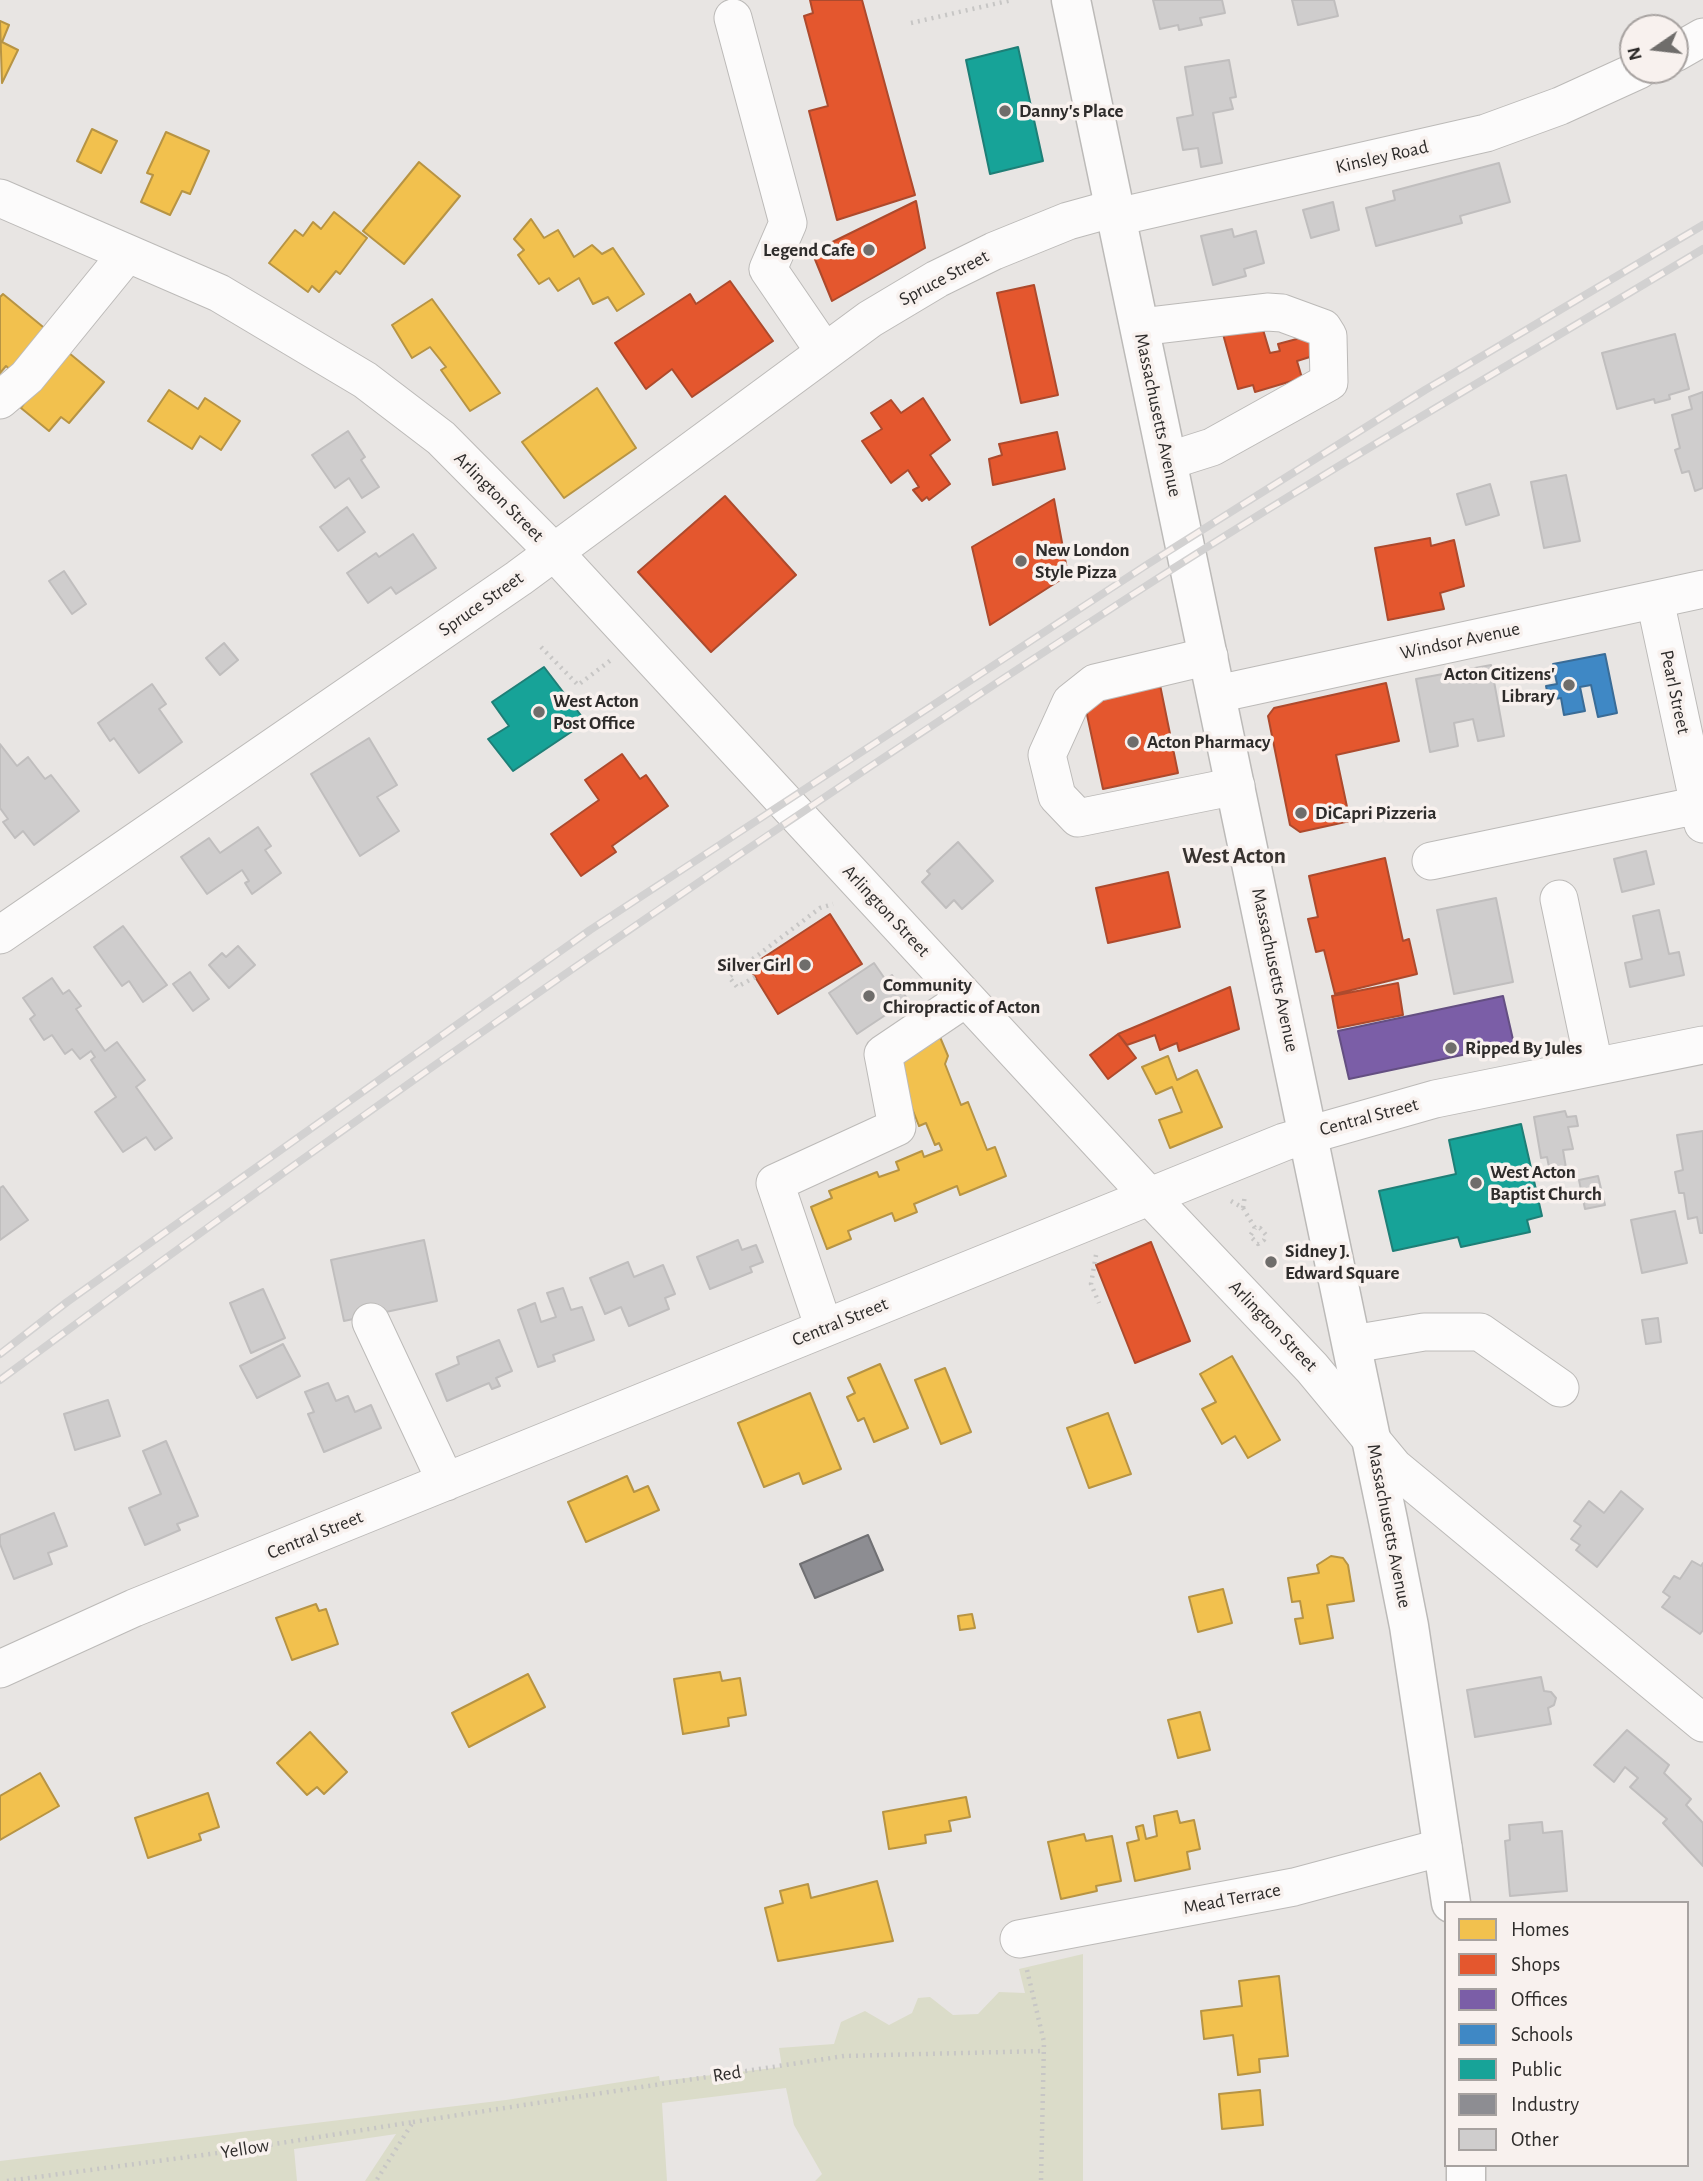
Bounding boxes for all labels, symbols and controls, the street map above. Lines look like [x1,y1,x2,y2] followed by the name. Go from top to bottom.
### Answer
[1619,14,1689,84] north arrow
[1624,45,1646,62] text: N
[1019,100,1123,122] place label: Danny's Place
[997,103,1013,119] marker: Danny's Place
[1333,135,1431,179] street label: Kinsley Road
[763,239,855,261] place label: Legend Cafe
[861,242,877,258] marker: Legend Cafe
[895,245,993,311] street label: Spruce Street
[1130,331,1186,499] street label: Massachusetts Avenue
[449,447,549,547] street label: Arlington Street
[1035,539,1130,583] place label: New London Style Pizza
[1013,553,1029,569] marker: New London Style Pizza
[434,567,528,641] street label: Spruce Street
[1398,617,1522,665] street label: Windsor Avenue
[1655,648,1695,736] street label: Pearl Street
[1444,663,1555,707] place label: Acton Citizens' Library
[1561,677,1577,693] marker: Acton Citizens' Library
[553,690,639,734] place label: West Acton Post Office
[531,704,547,720] marker: West Acton Post Office
[1147,731,1270,753] place label: Acton Pharmacy
[1125,734,1141,750] marker: Acton Pharmacy
[1315,802,1437,824] place label: DiCapri Pizzeria
[1293,805,1309,821] marker: DiCapri Pizzeria
[1182,842,1286,870] district label: West Acton
[837,860,935,962] street label: Arlington Street
[1247,886,1303,1054] street label: Massachusetts Avenue
[717,954,791,976] place label: Silver Girl
[797,957,813,973] marker: Silver Girl
[883,974,1040,1018] place label: Community Chiropractic of Acton
[861,988,877,1004] marker: Community Chiropractic of Acton
[1465,1037,1582,1059] place label: Ripped By Jules
[1443,1040,1459,1056] marker: Ripped By Jules
[1317,1093,1421,1141] street label: Central Street
[1490,1161,1602,1205] place label: West Acton Baptist Church
[1468,1175,1484,1191] marker: West Acton Baptist Church
[1285,1240,1399,1284] place label: Sidney J. Edward Square
[1263,1254,1279,1270] marker: Sidney J. Edward Square
[1224,1276,1322,1376] street label: Arlington Street
[789,1292,891,1352] street label: Central Street
[1362,1442,1416,1610] street label: Massachusetts Avenue
[264,1505,366,1565] street label: Central Street
[1181,1878,1283,1920] street label: Mead Terrace
[1444,1901,1689,2167] legend
[1511,1919,1569,1940] text: Homes
[1511,1954,1560,1975] text: Shops
[1511,1989,1568,2010] text: Offices
[1511,2024,1573,2045] text: Schools
[1511,2059,1561,2080] text: Public
[711,2061,743,2087] street label: Red
[1511,2094,1579,2115] text: Industry
[1511,2129,1558,2150] text: Other
[219,2134,271,2164] street label: Yellow

